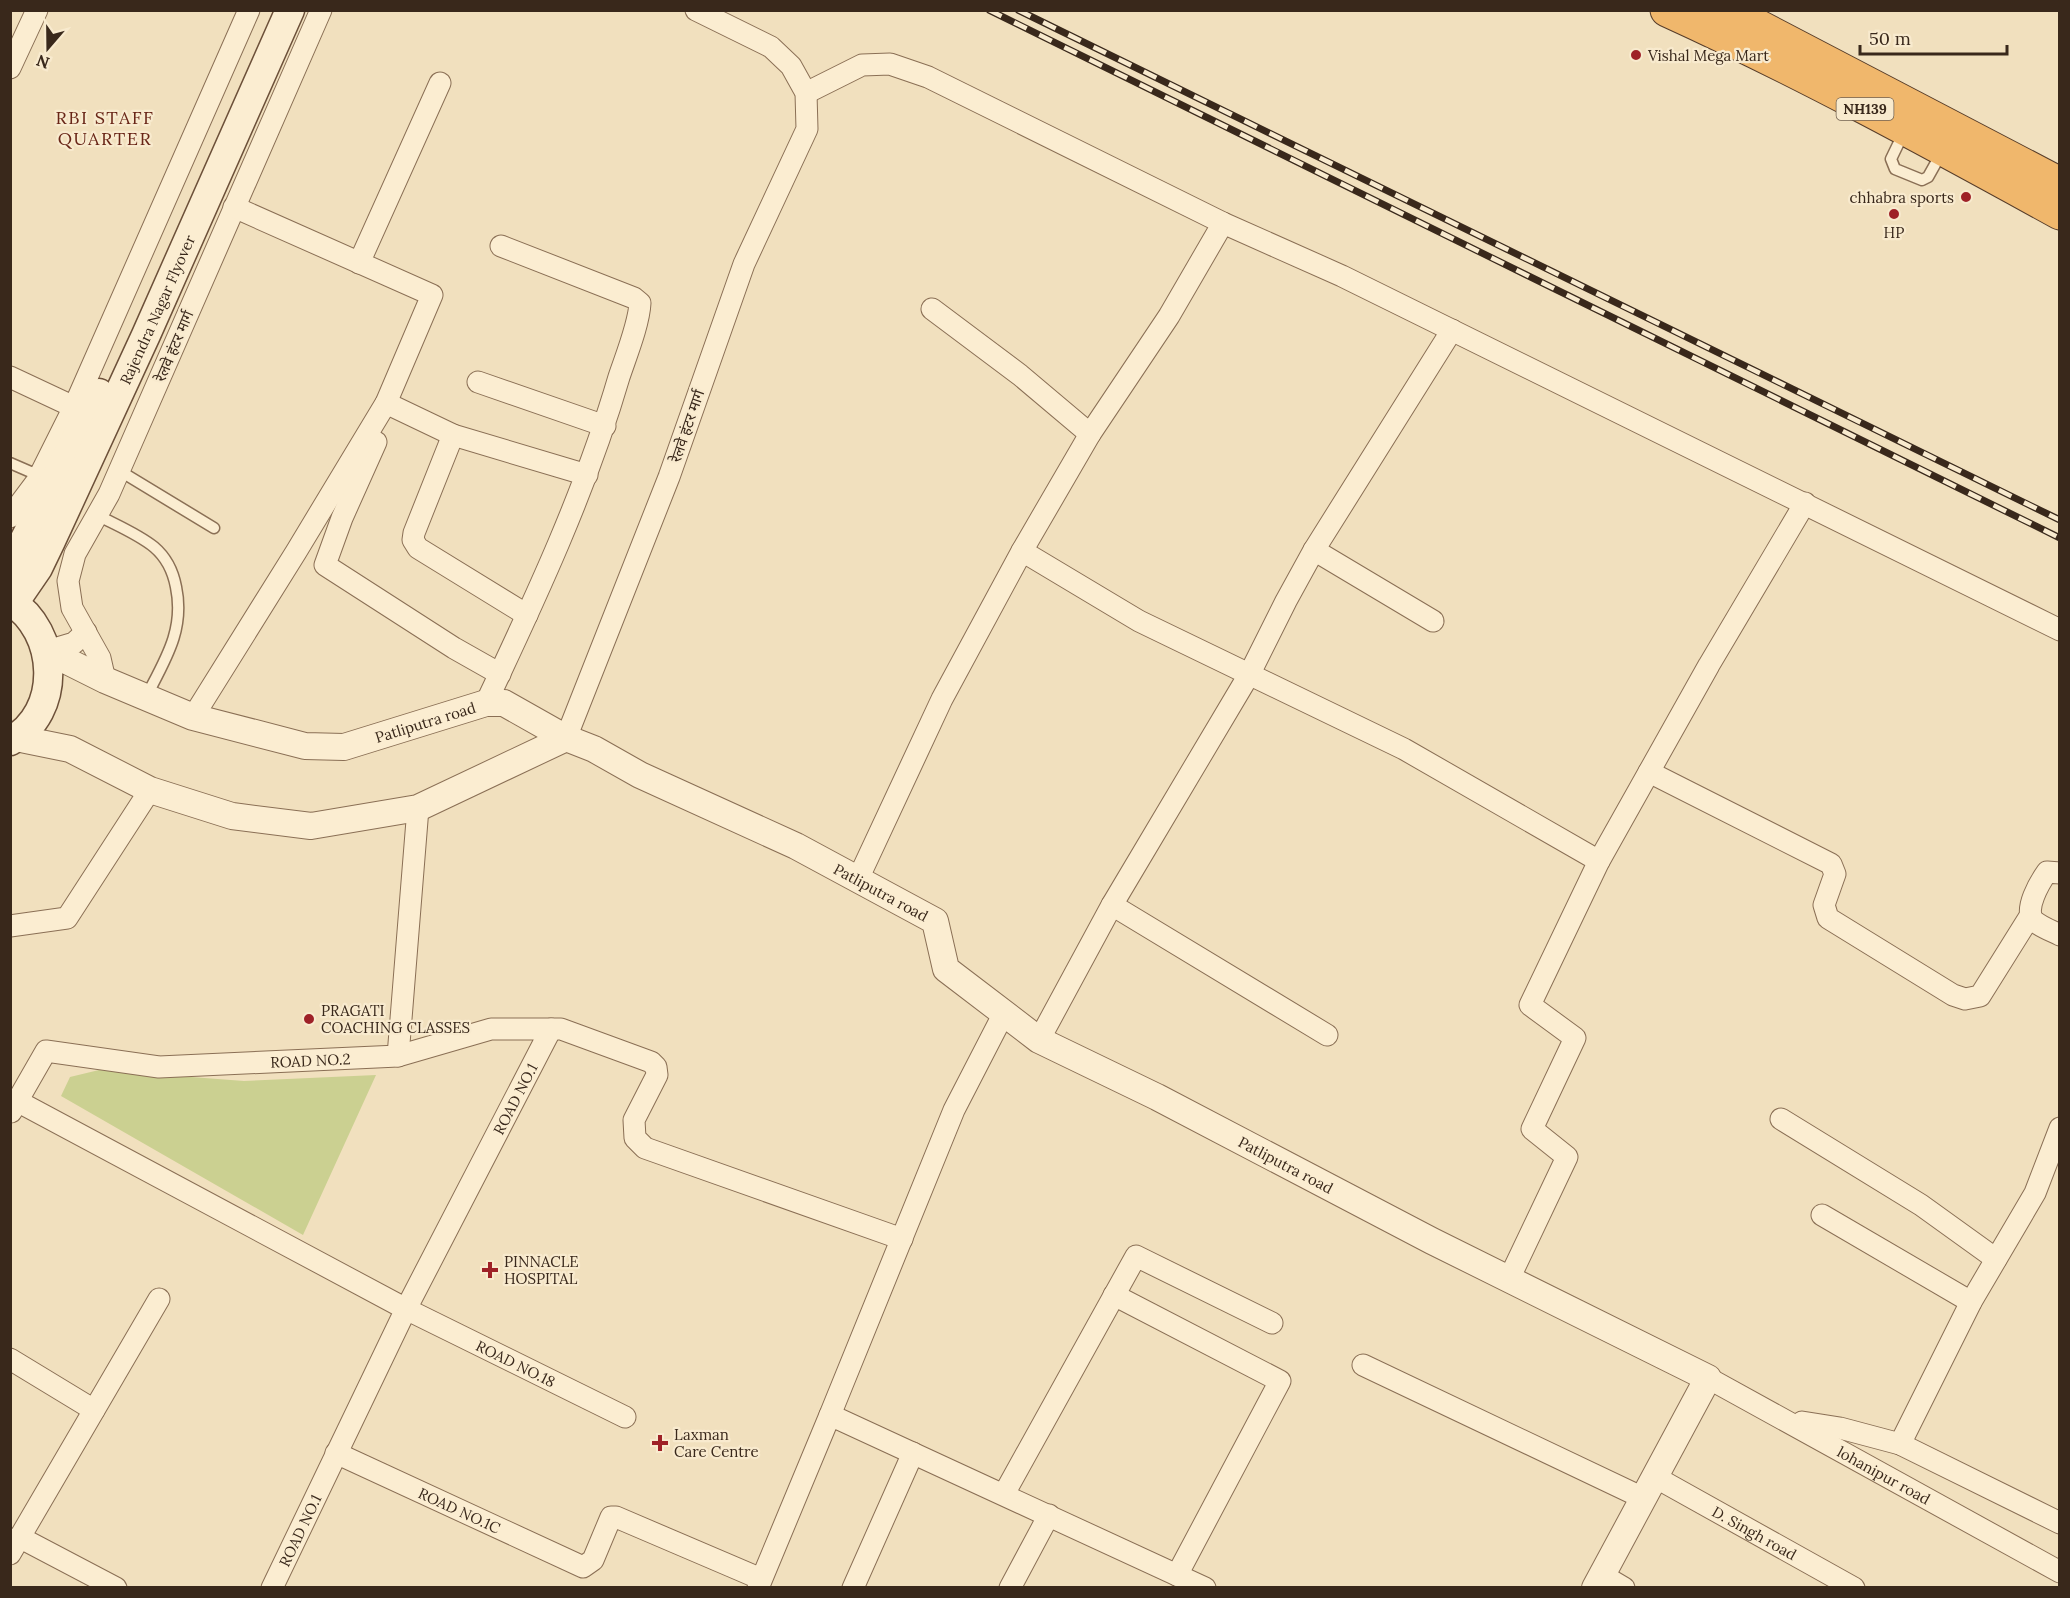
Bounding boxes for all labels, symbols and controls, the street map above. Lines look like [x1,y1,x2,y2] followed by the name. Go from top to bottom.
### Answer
[18,18,78,78] north arrow
[1860,18,2007,56] scale bar
[1869,27,1911,50] text: 50 m
[1647,46,1769,65] place label: Vishal Mega Mart
[1629,48,1643,62] marker: Vishal Mega Mart
[34,51,52,74] text: N
[1836,98,1894,120] road number: NH139
[56,106,154,150] district label: RBI STAFF QUARTER
[1849,188,1954,207] place label: chhabra sports
[1959,190,1973,204] marker: chhabra sports
[1887,207,1901,221] marker: HP
[1884,223,1904,242] place label: HP
[115,231,199,387] street label: Rajendra Nagar Flyover
[150,307,198,385] street label: रेलवे हंटर मार्ग
[665,386,709,466] street label: रेलवे हंटर मार्ग
[372,697,478,746] street label: Patliputra road
[831,859,932,925] street label: Patliputra road
[321,1001,470,1037] place label: PRAGATI COACHING CLASSES
[302,1012,316,1026] marker: PRAGATI COACHING CLASSES
[270,1049,351,1071] street label: ROAD NO.2
[489,1060,541,1138] street label: ROAD NO.1
[1235,1132,1337,1197] street label: Patliputra road
[504,1252,579,1288] place label: PINNACLE HOSPITAL
[481,1261,499,1279] marker: PINNACLE HOSPITAL
[473,1336,559,1391] street label: ROAD NO.18
[674,1425,759,1461] place label: Laxman Care Centre
[651,1434,669,1452] marker: Laxman Care Centre
[1834,1442,1934,1508] street label: lohanipur road
[415,1483,504,1537] street label: ROAD NO.1C
[274,1491,325,1569] street label: ROAD NO.1
[1709,1501,1800,1564] street label: D. Singh road

